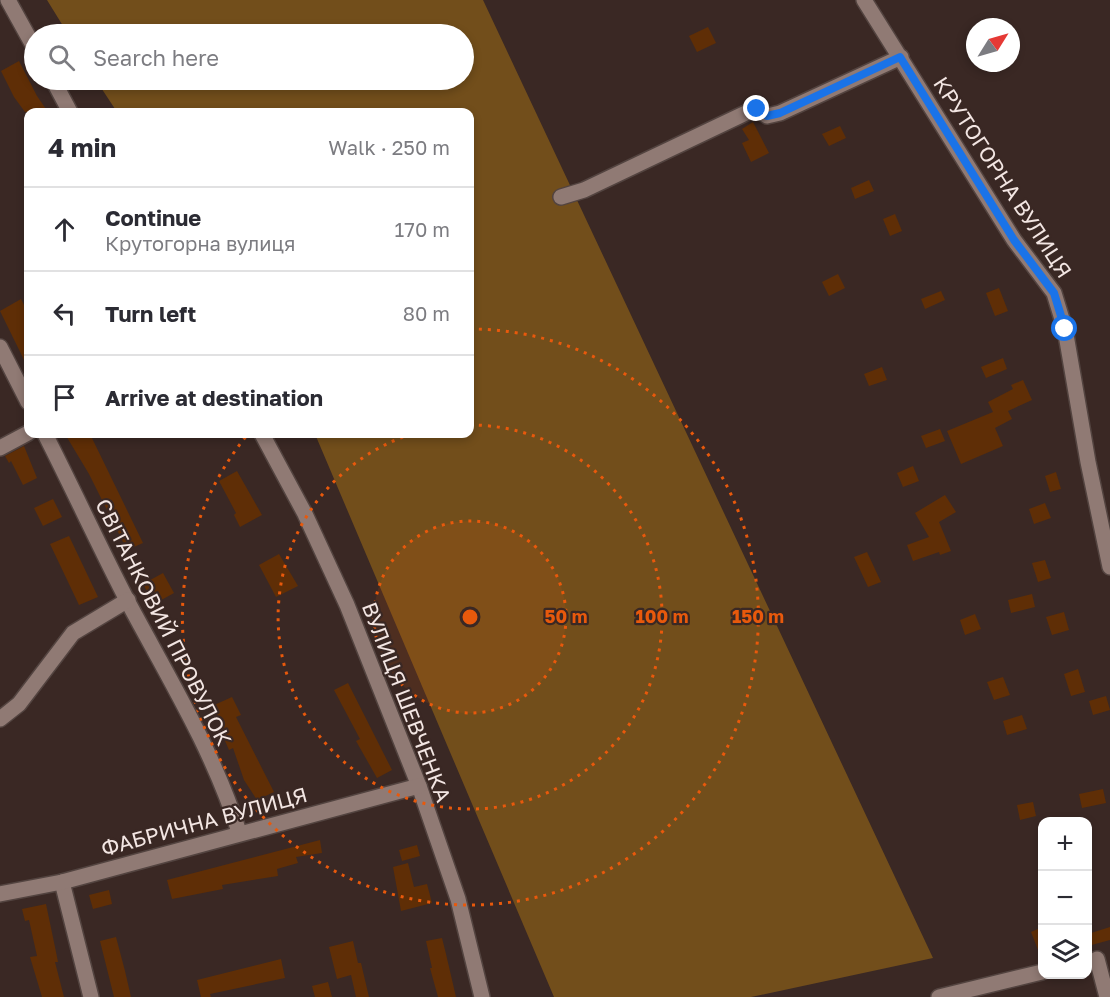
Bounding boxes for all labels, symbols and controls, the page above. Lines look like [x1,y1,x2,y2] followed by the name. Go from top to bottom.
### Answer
[966,18,1020,72] north arrow
[24,24,474,90] search box
[45,41,78,74] icon: search
[93,44,219,71] text: Search here
[928,72,1078,282] street label: КРУТОГОРНА ВУЛИЦЯ
[743,95,769,121] route end
[48,132,116,163] text: 4 min
[328,135,450,159] text: Walk · 250 m
[105,204,201,231] text: Continue
[48,213,81,246] icon: ahead
[395,217,450,241] text: 170 m
[105,231,296,255] text: Крутогорна вулиця
[48,297,81,330] icon: left
[105,300,196,327] text: Turn left
[403,301,450,325] text: 80 m
[1051,315,1077,341] route start
[48,381,81,414] icon: arrive
[105,384,323,411] text: Arrive at destination
[90,494,238,750] street label: СВІТАНКОВИЙ ПРОВУЛОК
[357,598,457,806] street label: ВУЛИЦЯ ШЕВЧЕНКА
[545,605,587,627] text: 50 m
[636,605,688,627] text: 100 m
[732,605,784,627] text: 150 m
[460,607,480,627] centre of rings
[98,781,310,861] street label: ФАБРИЧНА ВУЛИЦЯ
[1038,817,1092,979] map controls
[1038,817,1092,871] button: +
[1038,871,1092,925] button: −
[1038,925,1092,979] button: layers

